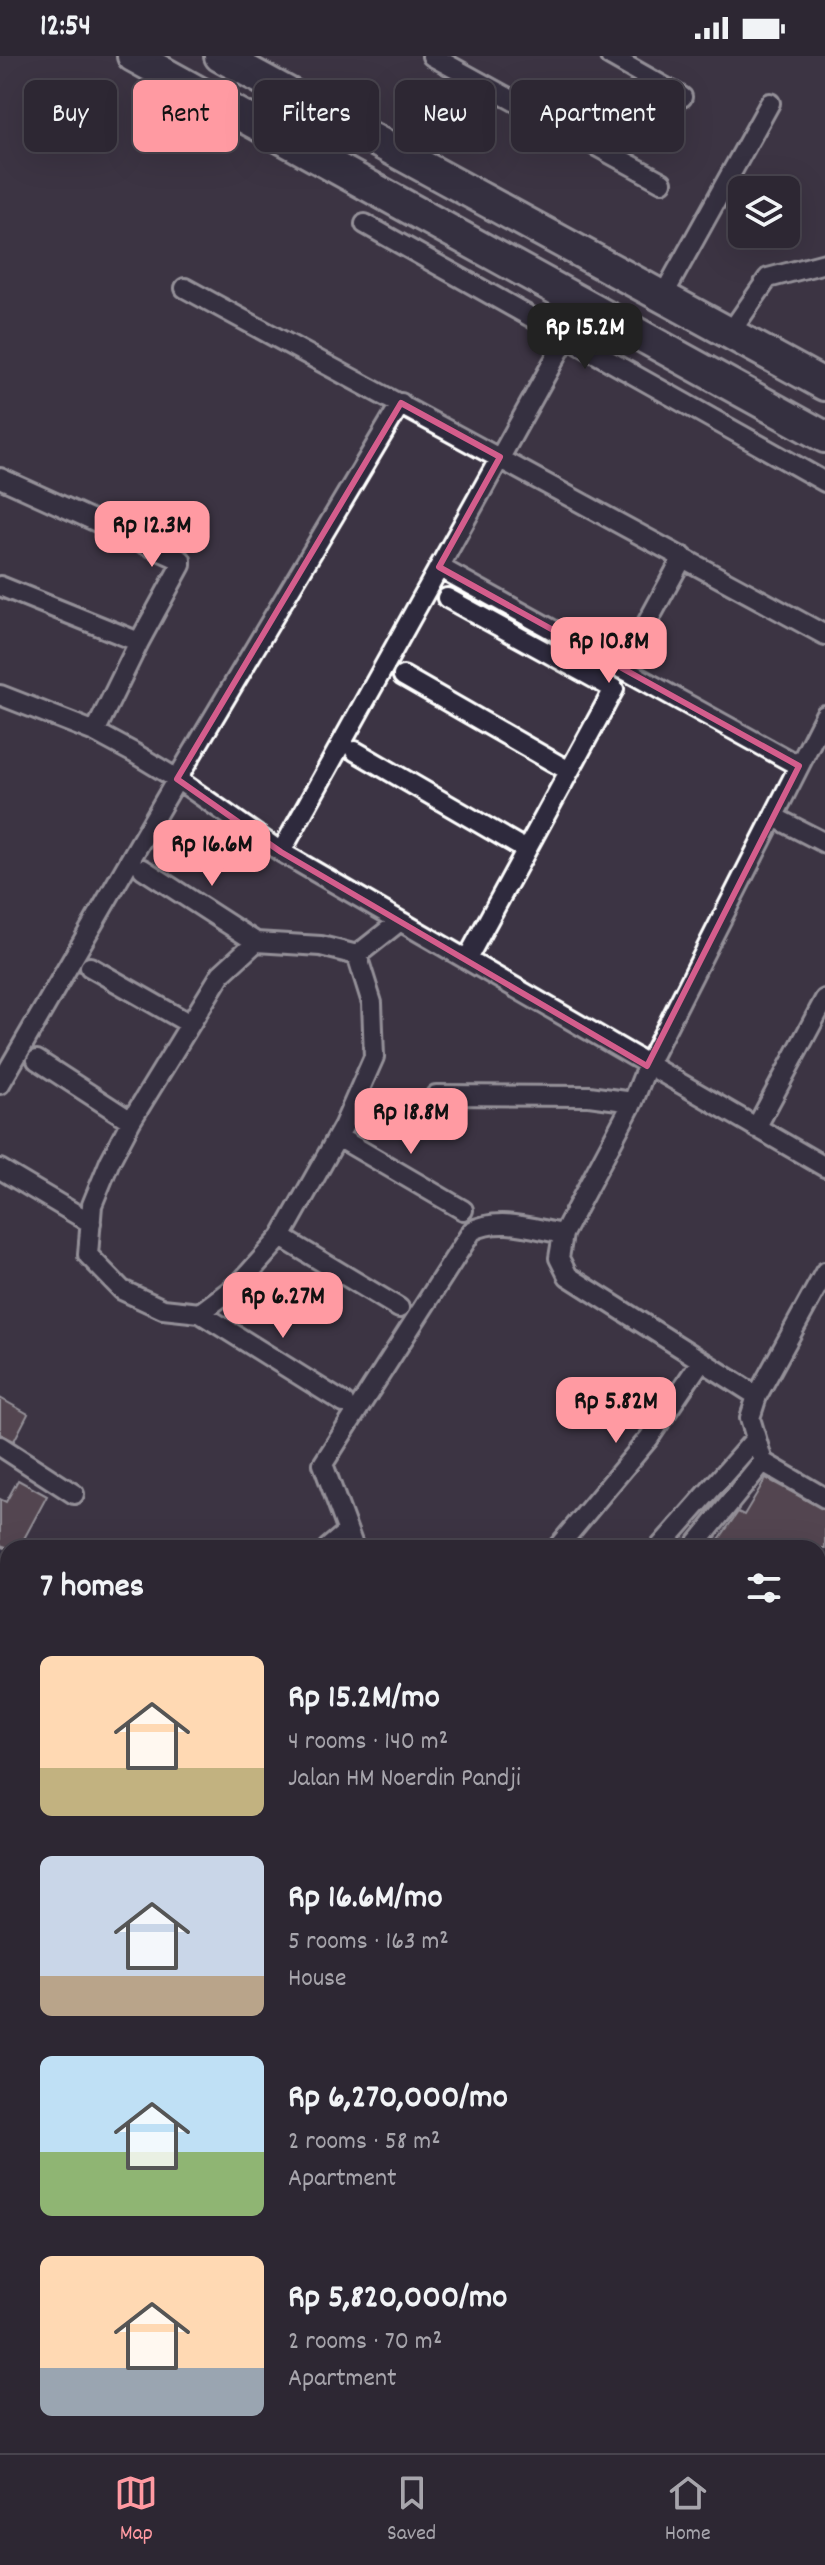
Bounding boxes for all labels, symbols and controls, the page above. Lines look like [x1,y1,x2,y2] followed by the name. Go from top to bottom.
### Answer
[40,7,91,50] text: 12:54
[24,80,117,152] chip: Buy
[133,80,238,152] chip: Rent
[254,80,379,152] chip: Filters
[395,80,495,152] chip: New
[511,80,684,152] chip: Apartment
[728,176,800,248] map controls
[728,176,800,248] button: layers
[502,303,668,371] pin: Rp 15.2M
[545,310,625,347] text: Rp 15.2M
[69,501,235,569] pin: Rp 12.3M
[113,508,191,545] text: Rp 12.3M
[526,617,692,685] pin: Rp 10.8M
[569,624,649,661] text: Rp 10.8M
[129,820,295,888] pin: Rp 16.6M
[171,827,253,864] text: Rp 16.6M
[328,1088,494,1156] pin: Rp 18.8M
[373,1095,449,1132] text: Rp 18.8M
[200,1272,366,1340] pin: Rp 6.27M
[241,1279,325,1316] text: Rp 6.27M
[533,1377,699,1445] pin: Rp 5.82M
[574,1384,658,1421] text: Rp 5.82M
[40,1564,144,1613] text: 7 homes
[742,1566,786,1610] icon: filters
[288,1675,440,1724] text: Rp 15.2M/mo
[104,1688,200,1784] icon: home
[288,1724,448,1761] text: 4 rooms · 140 m²
[288,1761,521,1798] text: Jalan HM Noerdin Pandji
[288,1875,443,1924] text: Rp 16.6M/mo
[104,1888,200,1984] icon: home
[288,1924,449,1961] text: 5 rooms · 163 m²
[288,1961,346,1998] text: House
[288,2075,508,2124] text: Rp 6,270,000/mo
[104,2088,200,2184] icon: home
[288,2124,441,2161] text: 2 rooms · 58 m²
[288,2161,397,2198] text: Apartment
[288,2275,507,2324] text: Rp 5,820,000/mo
[104,2288,200,2384] icon: home
[288,2324,442,2361] text: 2 rooms · 70 m²
[288,2361,397,2398] text: Apartment
[114,2471,158,2550] tab: Map
[387,2471,436,2550] tab: Saved
[665,2471,711,2550] tab: Home

